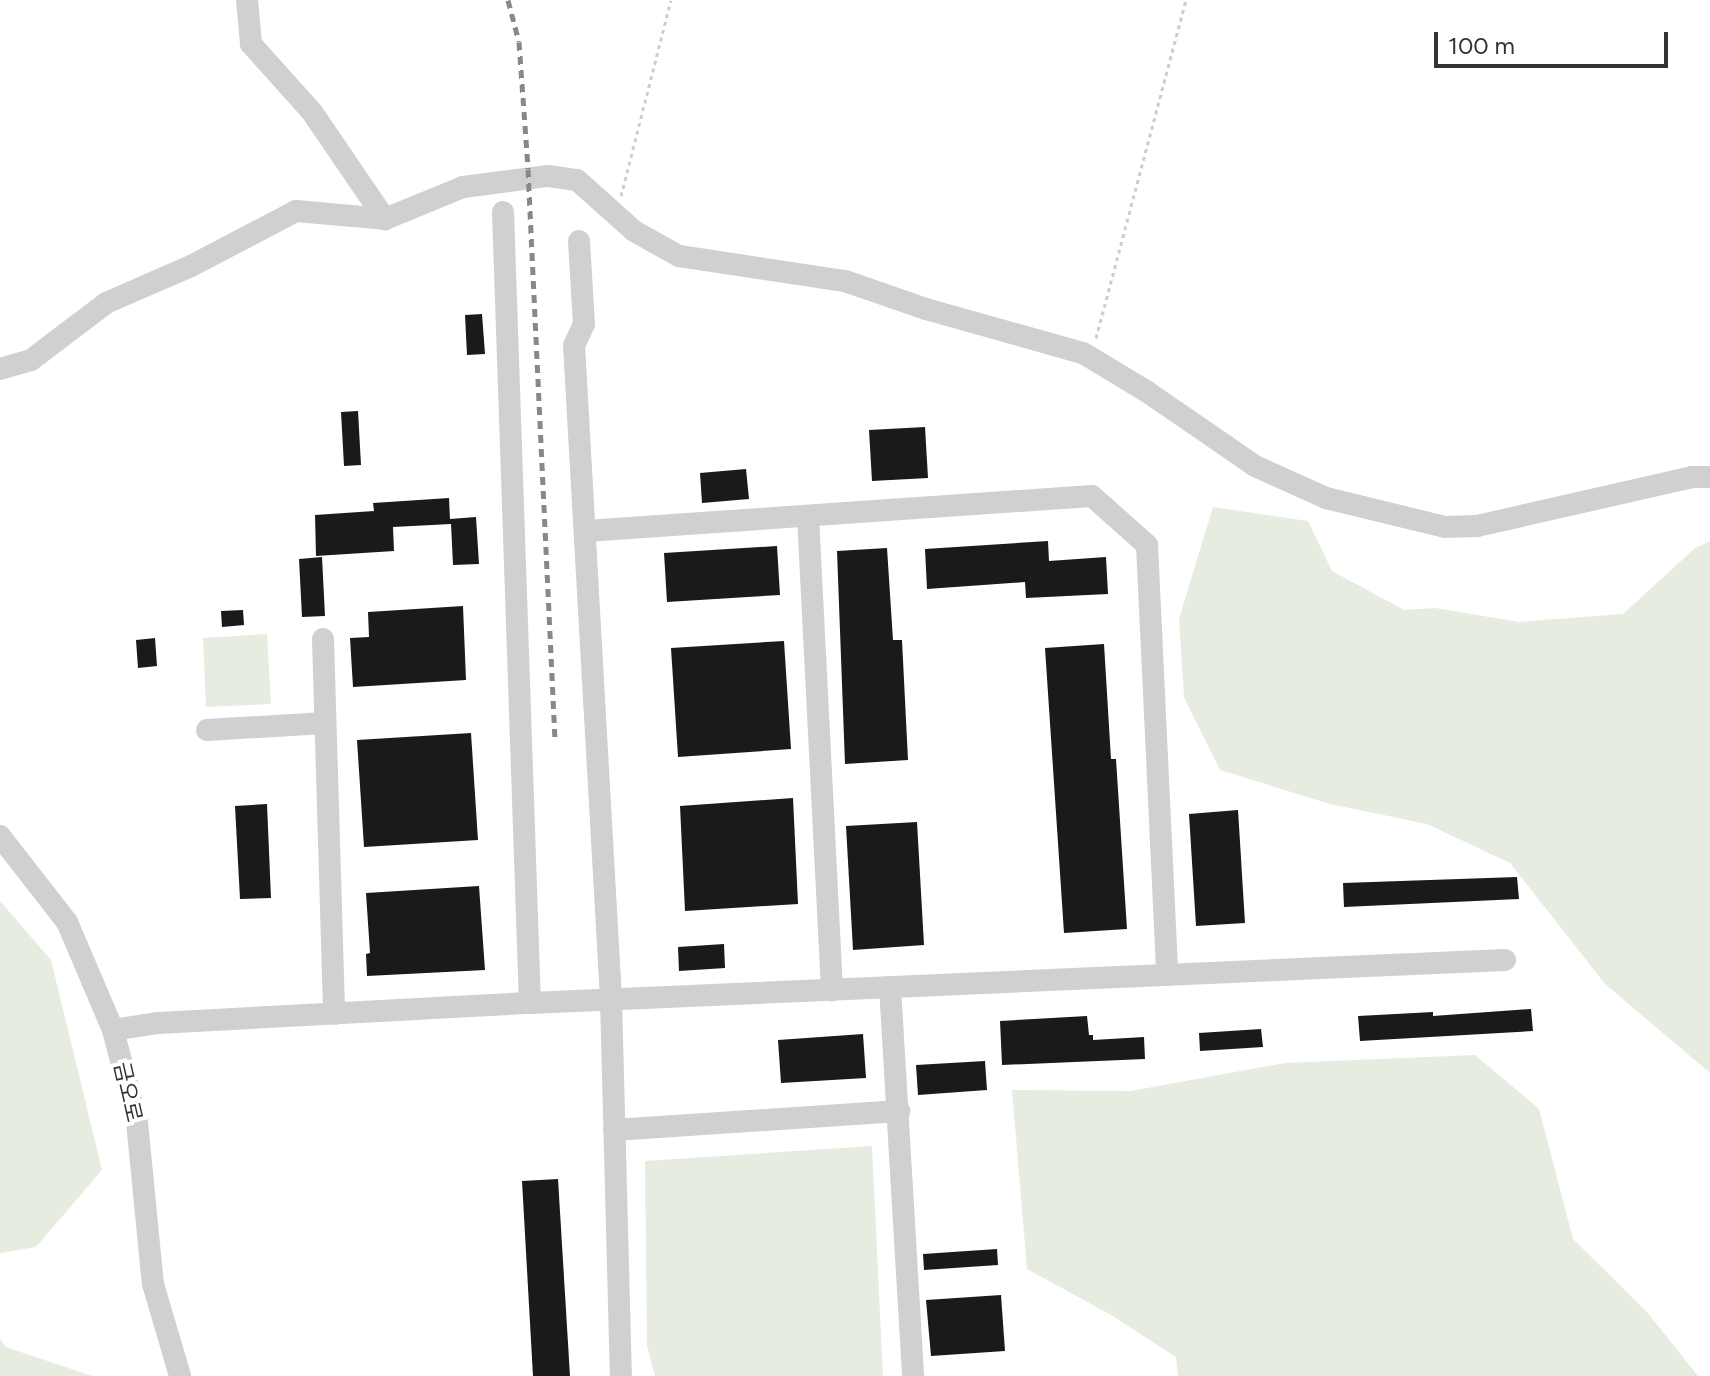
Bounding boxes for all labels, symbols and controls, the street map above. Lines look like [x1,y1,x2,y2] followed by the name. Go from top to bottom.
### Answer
[1438,16,1672,66] scale bar
[1448,31,1515,60] text: 100 m
[108,1059,148,1125] street label: 금오로

